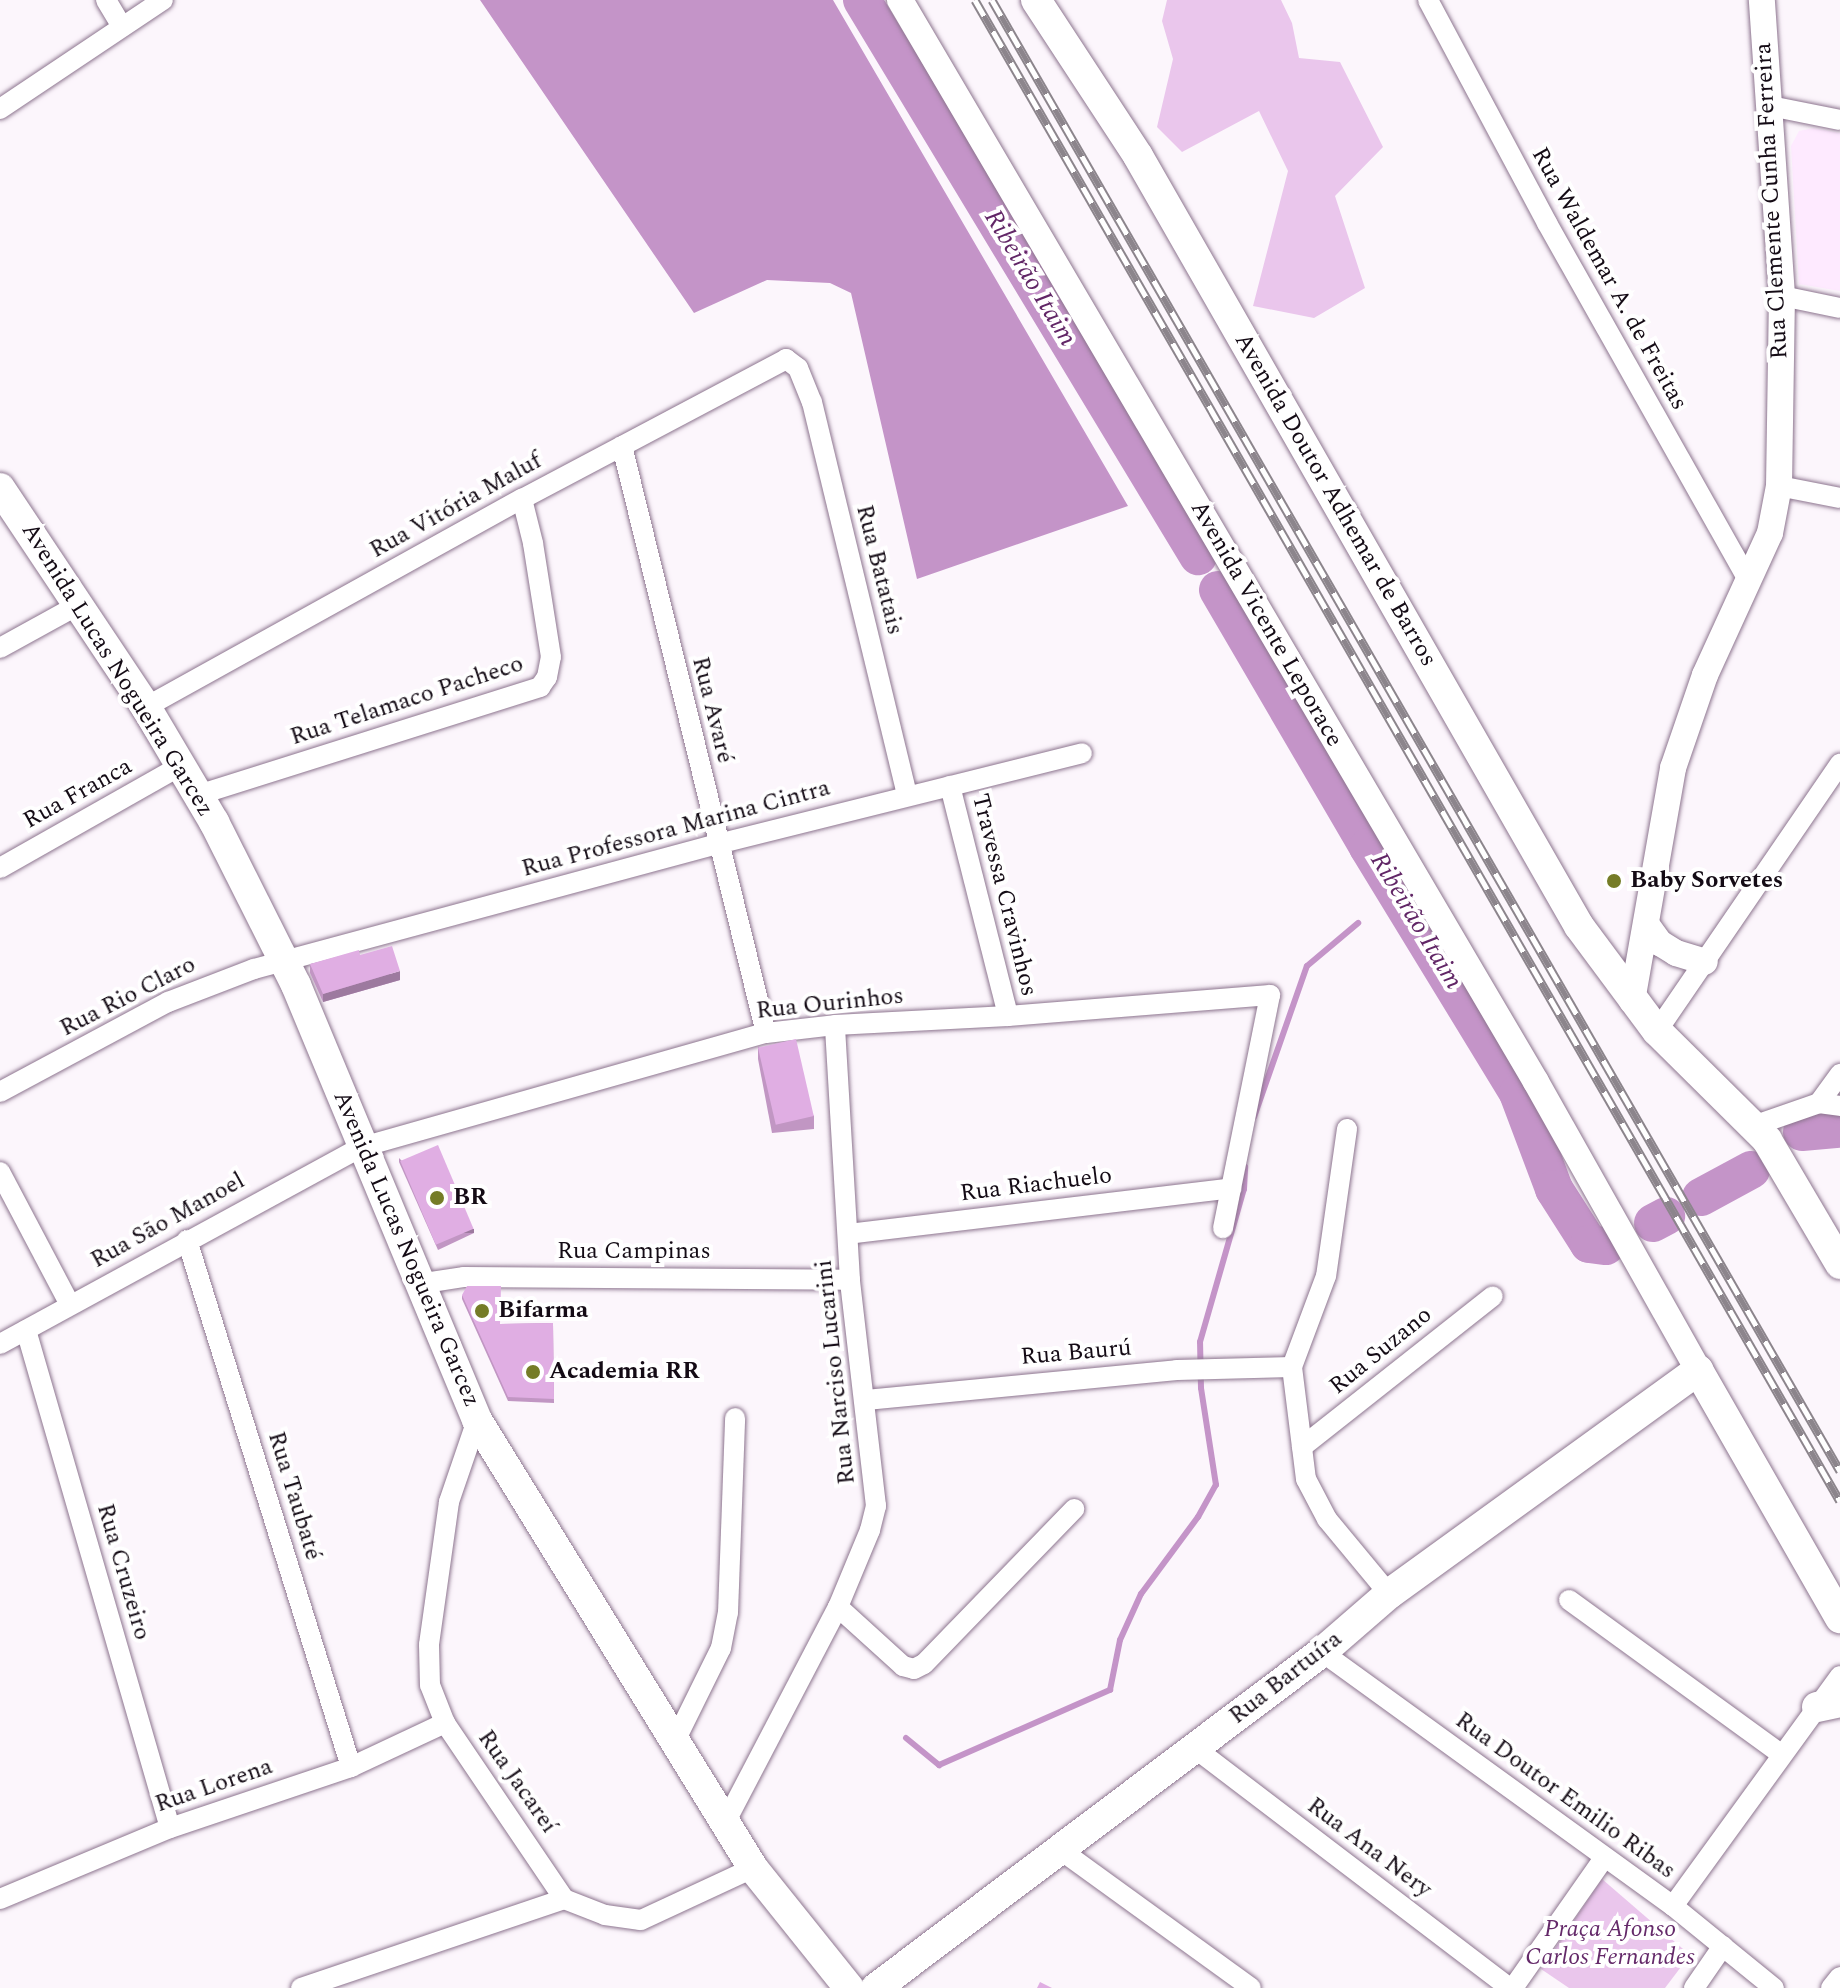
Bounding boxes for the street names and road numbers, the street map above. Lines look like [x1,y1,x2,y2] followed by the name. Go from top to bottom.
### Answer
[1749,42,1795,360] street label: Rua Clemente Cunha Ferreira
[1525,143,1693,415] street label: Rua Waldemar A. de Freitas
[1228,328,1442,672] street label: Avenida Doutor Adhemar de Barros
[365,447,547,565] street label: Rua Vitória Maluf
[1184,496,1348,752] street label: Avenida Vicente Leporace
[849,502,909,638] street label: Rua Batatais
[15,518,219,822] street label: Avenida Lucas Nogueira Garcez
[287,650,527,752] street label: Rua Telamaco Pacheco
[685,654,739,766] street label: Rua Avaré
[19,752,137,836] street label: Rua Franca
[519,774,833,884] street label: Rua Professora Marina Cintra
[965,791,1043,999] street label: Travessa Cravinhos
[55,951,201,1043] street label: Rua Rio Claro
[755,982,905,1026] street label: Rua Ourinhos
[326,1087,486,1411] street label: Avenida Lucas Nogueira Garcez
[958,1161,1114,1209] street label: Rua Riachuelo
[86,1167,250,1275] street label: Rua São Manoel
[557,1238,711,1266] street label: Rua Campinas
[810,1258,862,1486] street label: Rua Narciso Lucarini
[1324,1301,1438,1401] street label: Rua Suzano
[1019,1334,1133,1372] street label: Rua Baurú
[261,1428,327,1564] street label: Rua Taubaté
[90,1501,156,1643] street label: Rua Cruzeiro
[1224,1625,1348,1731] street label: Rua Bartuíra
[1449,1706,1681,1886] street label: Rua Doutor Emilio Ribas
[471,1725,563,1839] street label: Rua Jacareí
[152,1753,276,1819] street label: Rua Lorena
[1301,1792,1437,1904] street label: Rua Ana Nery

